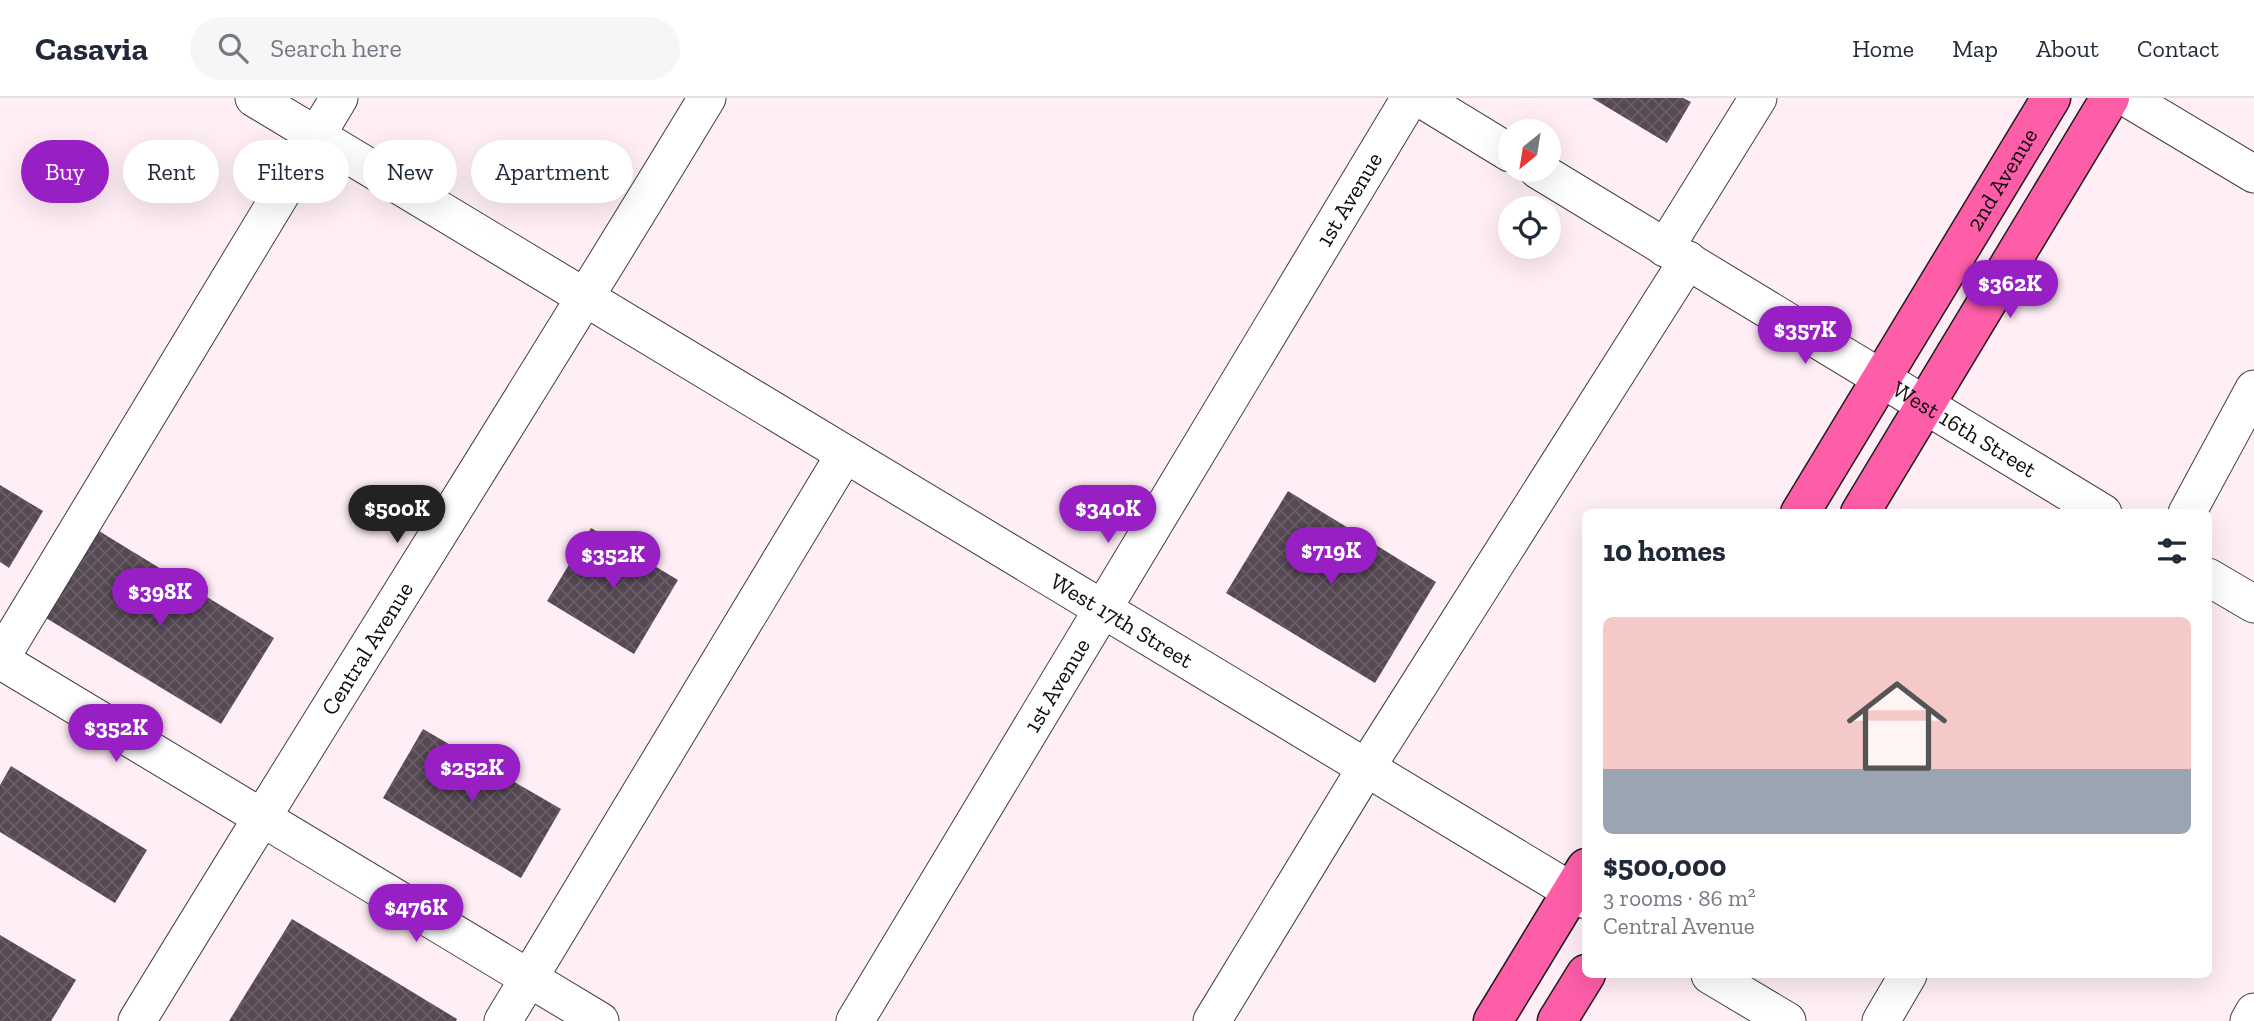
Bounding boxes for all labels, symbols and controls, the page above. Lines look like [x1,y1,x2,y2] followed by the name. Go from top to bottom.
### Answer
[190,17,680,80] search box
[35,29,148,68] text: Casavia
[214,29,252,67] icon: search
[270,32,402,64] text: Search here
[1852,34,1914,63] text: Home
[1952,34,1998,63] text: Map
[2036,34,2099,63] text: About
[2137,34,2219,63] text: Contact
[1498,119,1561,182] north arrow
[1498,119,1561,259] map controls
[1960,123,2044,236] street label: 2nd Avenue
[21,140,109,203] chip: Buy
[123,140,219,203] chip: Rent
[233,140,349,203] chip: Filters
[363,140,457,203] chip: New
[471,140,633,203] chip: Apartment
[1310,147,1388,251] street label: 1st Avenue
[1498,196,1561,259] button: locate
[1961,260,2059,320] pin: $362K
[1978,269,2042,297] text: $362K
[1756,306,1854,366] pin: $357K
[1774,315,1836,343] text: $357K
[1887,375,2042,484] street label: West 16th Street
[348,486,446,545] pin: $500K
[1059,486,1157,545] pin: $340K
[364,494,430,522] text: $500K
[1075,494,1141,522] text: $340K
[1282,528,1380,587] pin: $719K
[564,532,662,591] pin: $352K
[2153,532,2191,570] icon: filters
[1603,533,1726,569] text: 10 homes
[1301,536,1361,564] text: $719K
[581,540,645,568] text: $352K
[1045,567,1199,674] street label: West 17th Street
[111,568,209,628] pin: $398K
[315,576,419,720] street label: Central Avenue
[128,577,192,605] text: $398K
[1018,633,1096,737] street label: 1st Avenue
[1834,663,1960,789] icon: home
[67,704,165,764] pin: $352K
[84,713,148,741] text: $352K
[423,744,521,804] pin: $252K
[440,753,504,781] text: $252K
[1603,848,1726,884] text: $500,000
[367,884,465,944] pin: $476K
[1603,884,1756,912] text: 3 rooms · 86 m²
[384,893,448,921] text: $476K
[1603,912,1755,940] text: Central Avenue

